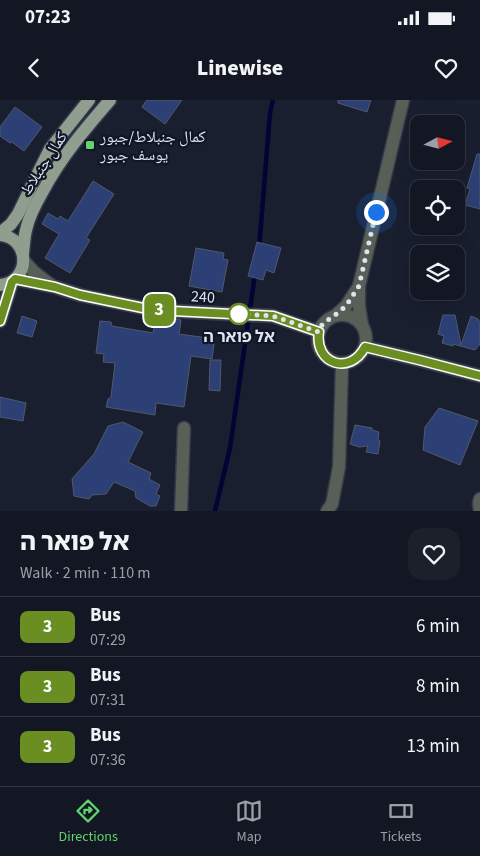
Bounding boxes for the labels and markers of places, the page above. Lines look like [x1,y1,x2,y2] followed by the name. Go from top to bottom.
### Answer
[99,126,206,166] place label: كمال جنبلاط/جبور يوسف جبور
[84,139,96,151] marker: كمال جنبلاط/جبور يوسف جبور
[228,303,250,325] marker: אל פואר ה
[203,326,275,348] place label: אל פואר ה

